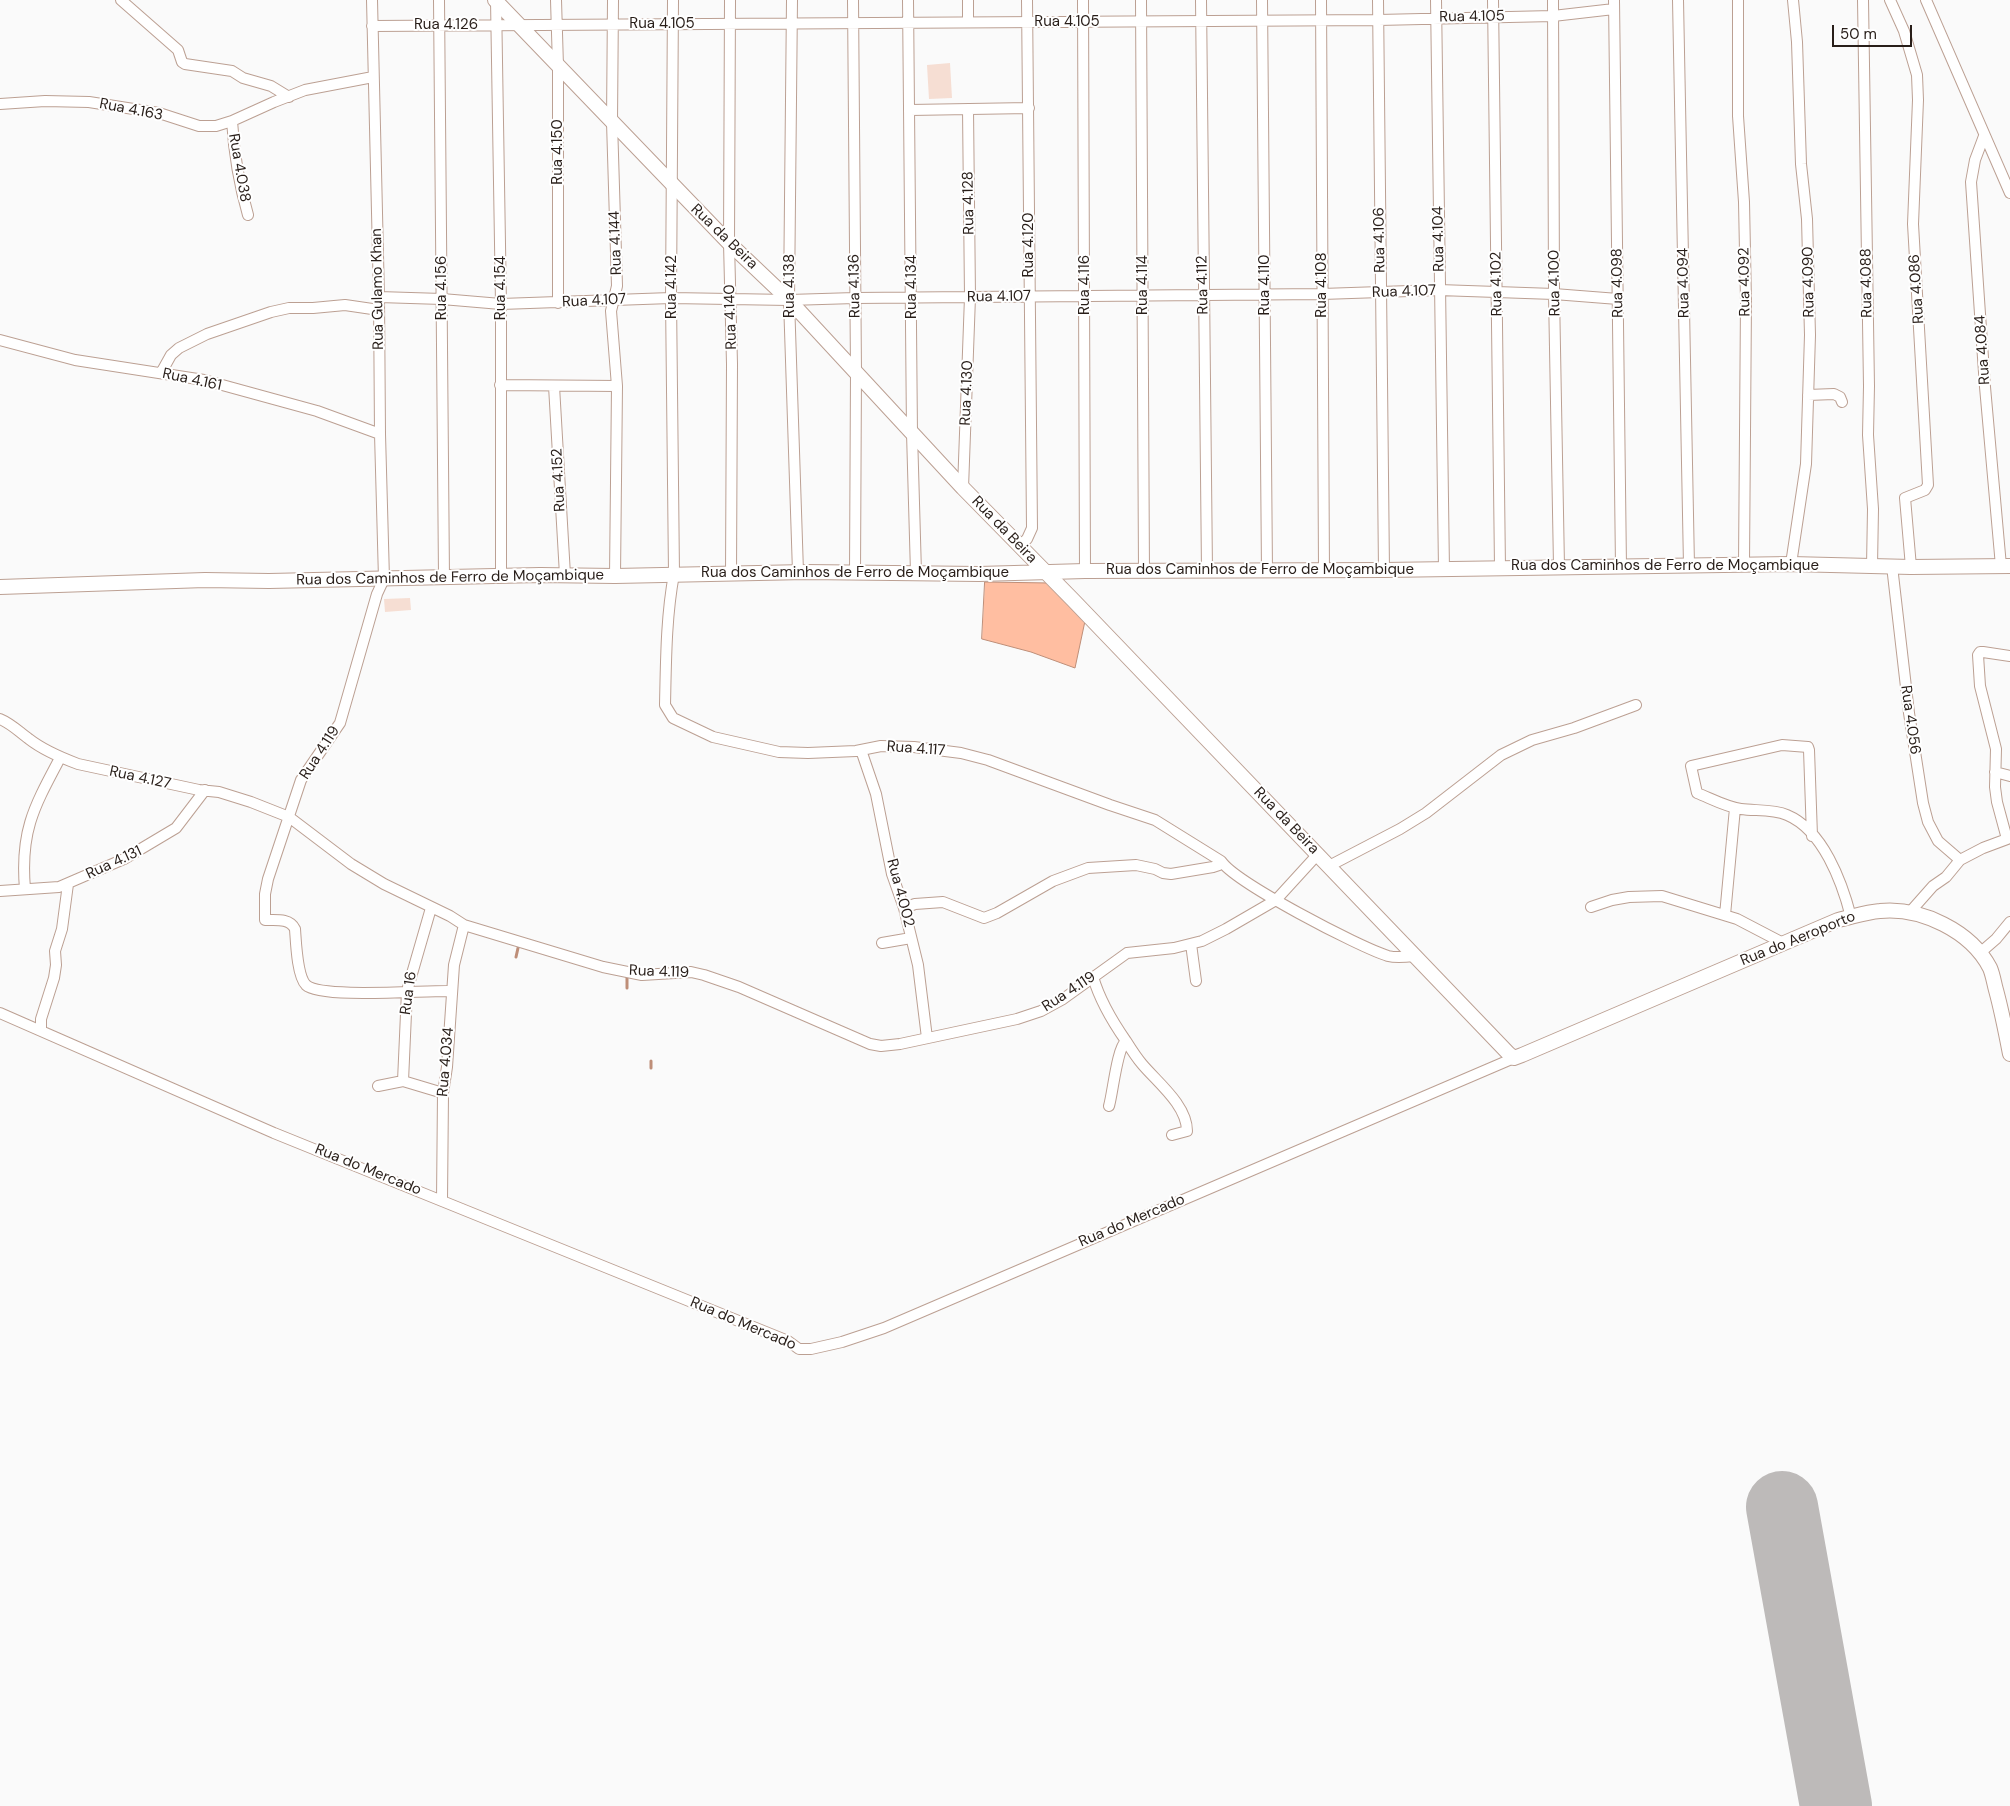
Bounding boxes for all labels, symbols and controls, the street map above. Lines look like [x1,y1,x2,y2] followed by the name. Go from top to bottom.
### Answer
[1439,7,1505,27] street label: Rua 4.105
[1034,13,1100,31] street label: Rua 4.105
[629,15,695,33] street label: Rua 4.105
[1835,15,1915,47] scale bar
[414,16,478,34] street label: Rua 4.126
[1840,24,1877,44] text: 50 m
[98,95,164,125] street label: Rua 4.163
[549,119,567,185] street label: Rua 4.150
[224,132,254,204] street label: Rua 4.038
[959,171,979,235] street label: Rua 4.128
[687,201,761,273] street label: Rua da Beira
[1429,206,1449,272] street label: Rua 4.104
[1370,207,1390,273] street label: Rua 4.106
[606,211,626,275] street label: Rua 4.144
[1020,213,1038,277] street label: Rua 4.120
[368,228,388,350] street label: Rua Gulamo Khan
[1799,246,1819,318] street label: Rua 4.090
[1735,247,1755,317] street label: Rua 4.092
[1608,248,1628,318] street label: Rua 4.098
[1674,248,1694,318] street label: Rua 4.094
[1857,248,1877,318] street label: Rua 4.088
[1545,250,1565,316] street label: Rua 4.100
[1487,251,1507,317] street label: Rua 4.102
[1313,252,1331,318] street label: Rua 4.108
[1906,253,1928,325] street label: Rua 4.086
[781,254,799,318] street label: Rua 4.138
[845,254,865,318] street label: Rua 4.136
[1256,254,1274,316] street label: Rua 4.110
[663,255,681,319] street label: Rua 4.142
[903,255,921,319] street label: Rua 4.134
[1076,255,1094,315] street label: Rua 4.116
[1134,255,1152,315] street label: Rua 4.114
[1193,255,1213,315] street label: Rua 4.112
[433,256,451,320] street label: Rua 4.156
[492,256,510,320] street label: Rua 4.154
[1372,282,1436,302] street label: Rua 4.107
[721,284,741,350] street label: Rua 4.140
[967,287,1031,307] street label: Rua 4.107
[562,290,626,312] street label: Rua 4.107
[1972,315,1994,385] street label: Rua 4.084
[957,360,977,426] street label: Rua 4.130
[161,365,223,395] street label: Rua 4.161
[548,448,570,512] street label: Rua 4.152
[968,493,1040,567] street label: Rua da Beira
[1511,557,1819,575] street label: Rua dos Caminhos de Ferro de Moçambique
[1106,561,1414,579] street label: Rua dos Caminhos de Ferro de Moçambique
[701,564,1009,582] street label: Rua dos Caminhos de Ferro de Moçambique
[296,566,604,590] street label: Rua dos Caminhos de Ferro de Moçambique
[1896,684,1924,756] street label: Rua 4.056
[296,723,344,783] street label: Rua 4.119
[886,738,946,760] street label: Rua 4.117
[108,763,172,793] street label: Rua 4.127
[1250,784,1322,858] street label: Rua da Beira
[83,842,145,884] street label: Rua 4.131
[882,857,918,929] street label: Rua 4.002
[1738,908,1858,970] street label: Rua do Aeroporto
[629,962,689,982] street label: Rua 4.119
[1039,968,1099,1016] street label: Rua 4.119
[397,970,421,1016] street label: Rua 16
[434,1027,458,1097] street label: Rua 4.034
[312,1140,424,1200] street label: Rua do Mercado
[1076,1191,1188,1251] street label: Rua do Mercado
[687,1294,799,1354] street label: Rua do Mercado

